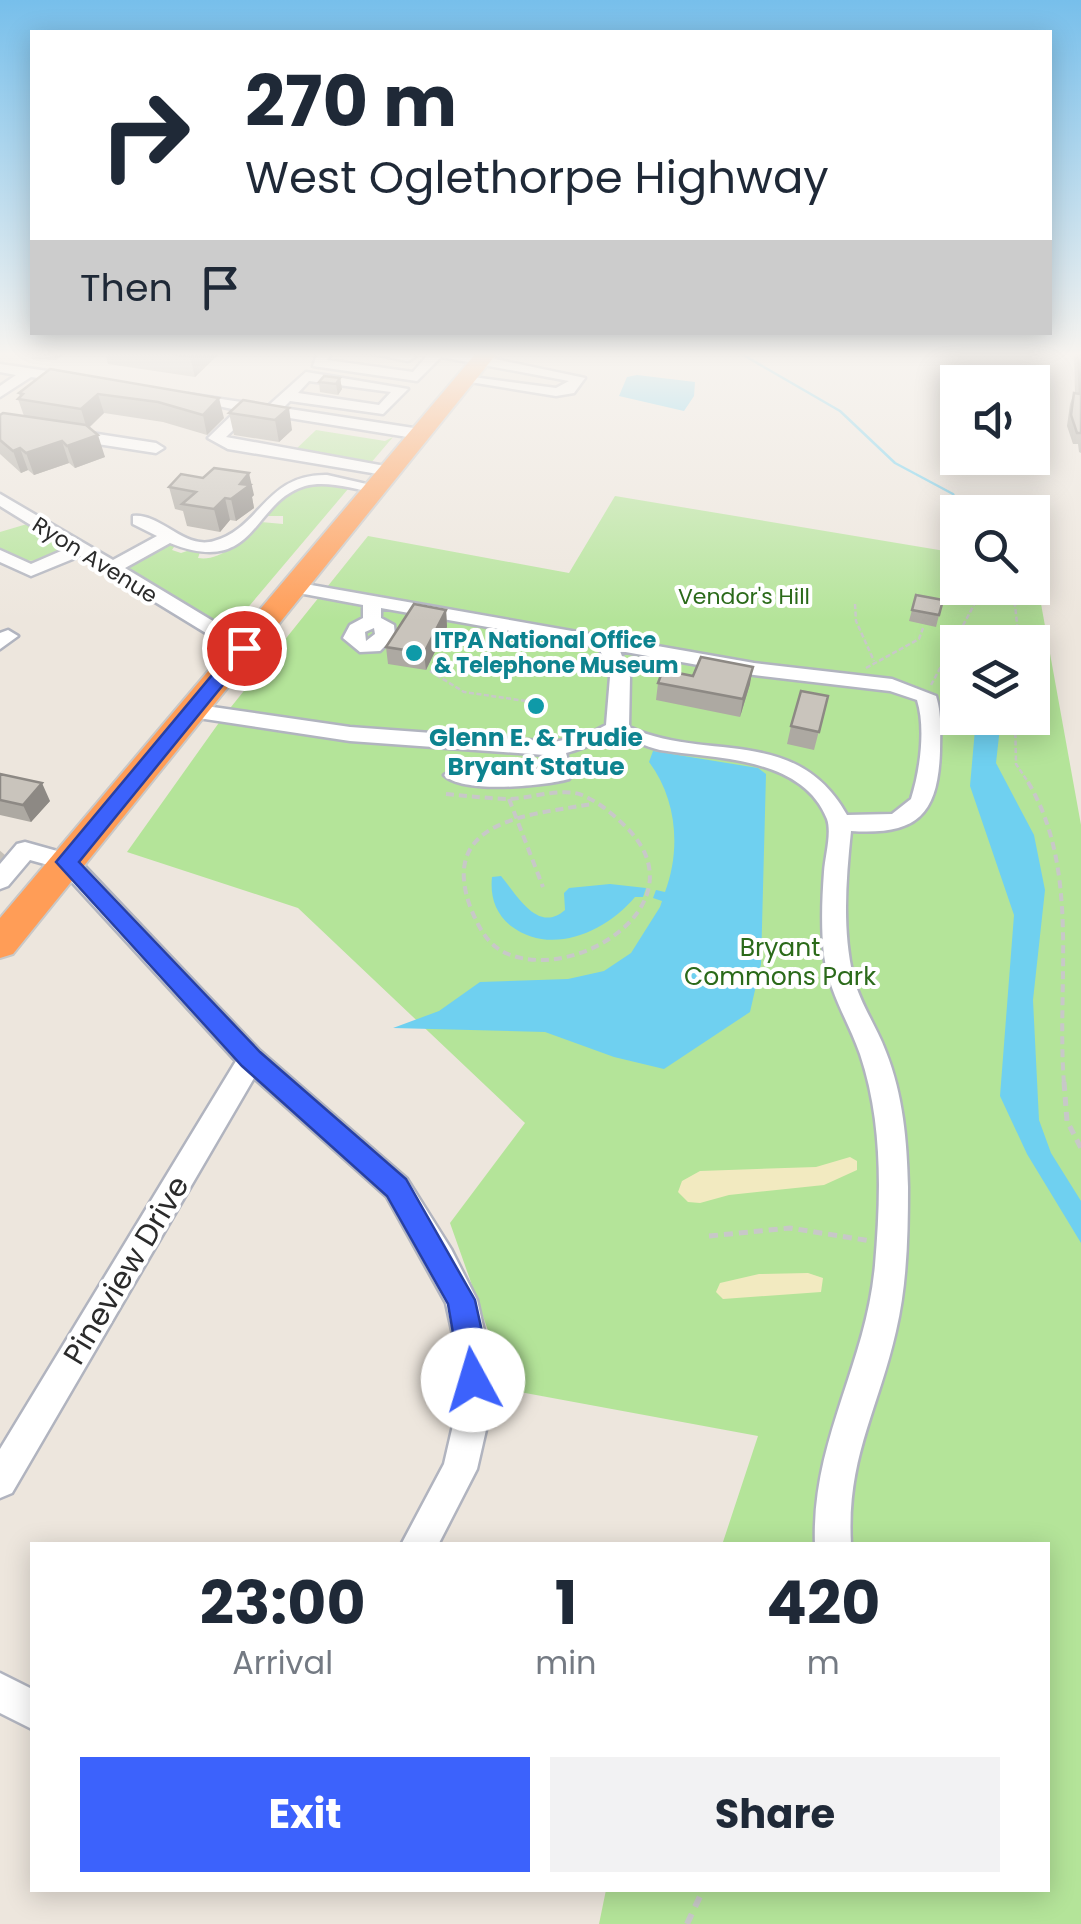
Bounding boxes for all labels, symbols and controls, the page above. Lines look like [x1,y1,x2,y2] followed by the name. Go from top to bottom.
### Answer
[245,52,457,151] text: 270 m
[80,70,210,200] icon: right
[245,146,829,209] text: West Oglethorpe Highway
[193,260,248,315] icon: arrive
[80,261,173,314] text: Then
[940,365,1050,735] map controls
[940,365,1050,475] button: sound
[940,495,1050,605] button: search
[26,509,164,611] street label: Ryon Avenue
[678,581,810,612] park label: Vendor's Hill
[202,606,287,691] pin
[217,621,272,676] icon: arrive
[434,625,679,681] place label: ITPA National Office & Telephone Museum
[940,625,1050,735] button: layers
[403,642,425,664] marker: ITPA National Office & Telephone Museum
[525,695,547,717] marker: Glenn E. & Trudie Bryant Statue
[429,720,643,784] place label: Glenn E. & Trudie Bryant Statue
[684,930,876,994] park label: Bryant Commons Park
[53,1168,199,1372] street label: Pineview Drive
[421,1328,525,1432] position arrow
[200,1561,366,1645] text: 23:00
[555,1561,577,1645] text: 1
[766,1561,880,1645] text: 420
[232,1640,333,1685] text: Arrival
[535,1640,597,1685] text: min
[807,1640,840,1685] text: m
[80,1757,530,1872] button: Exit
[550,1757,1000,1872] button: Share

